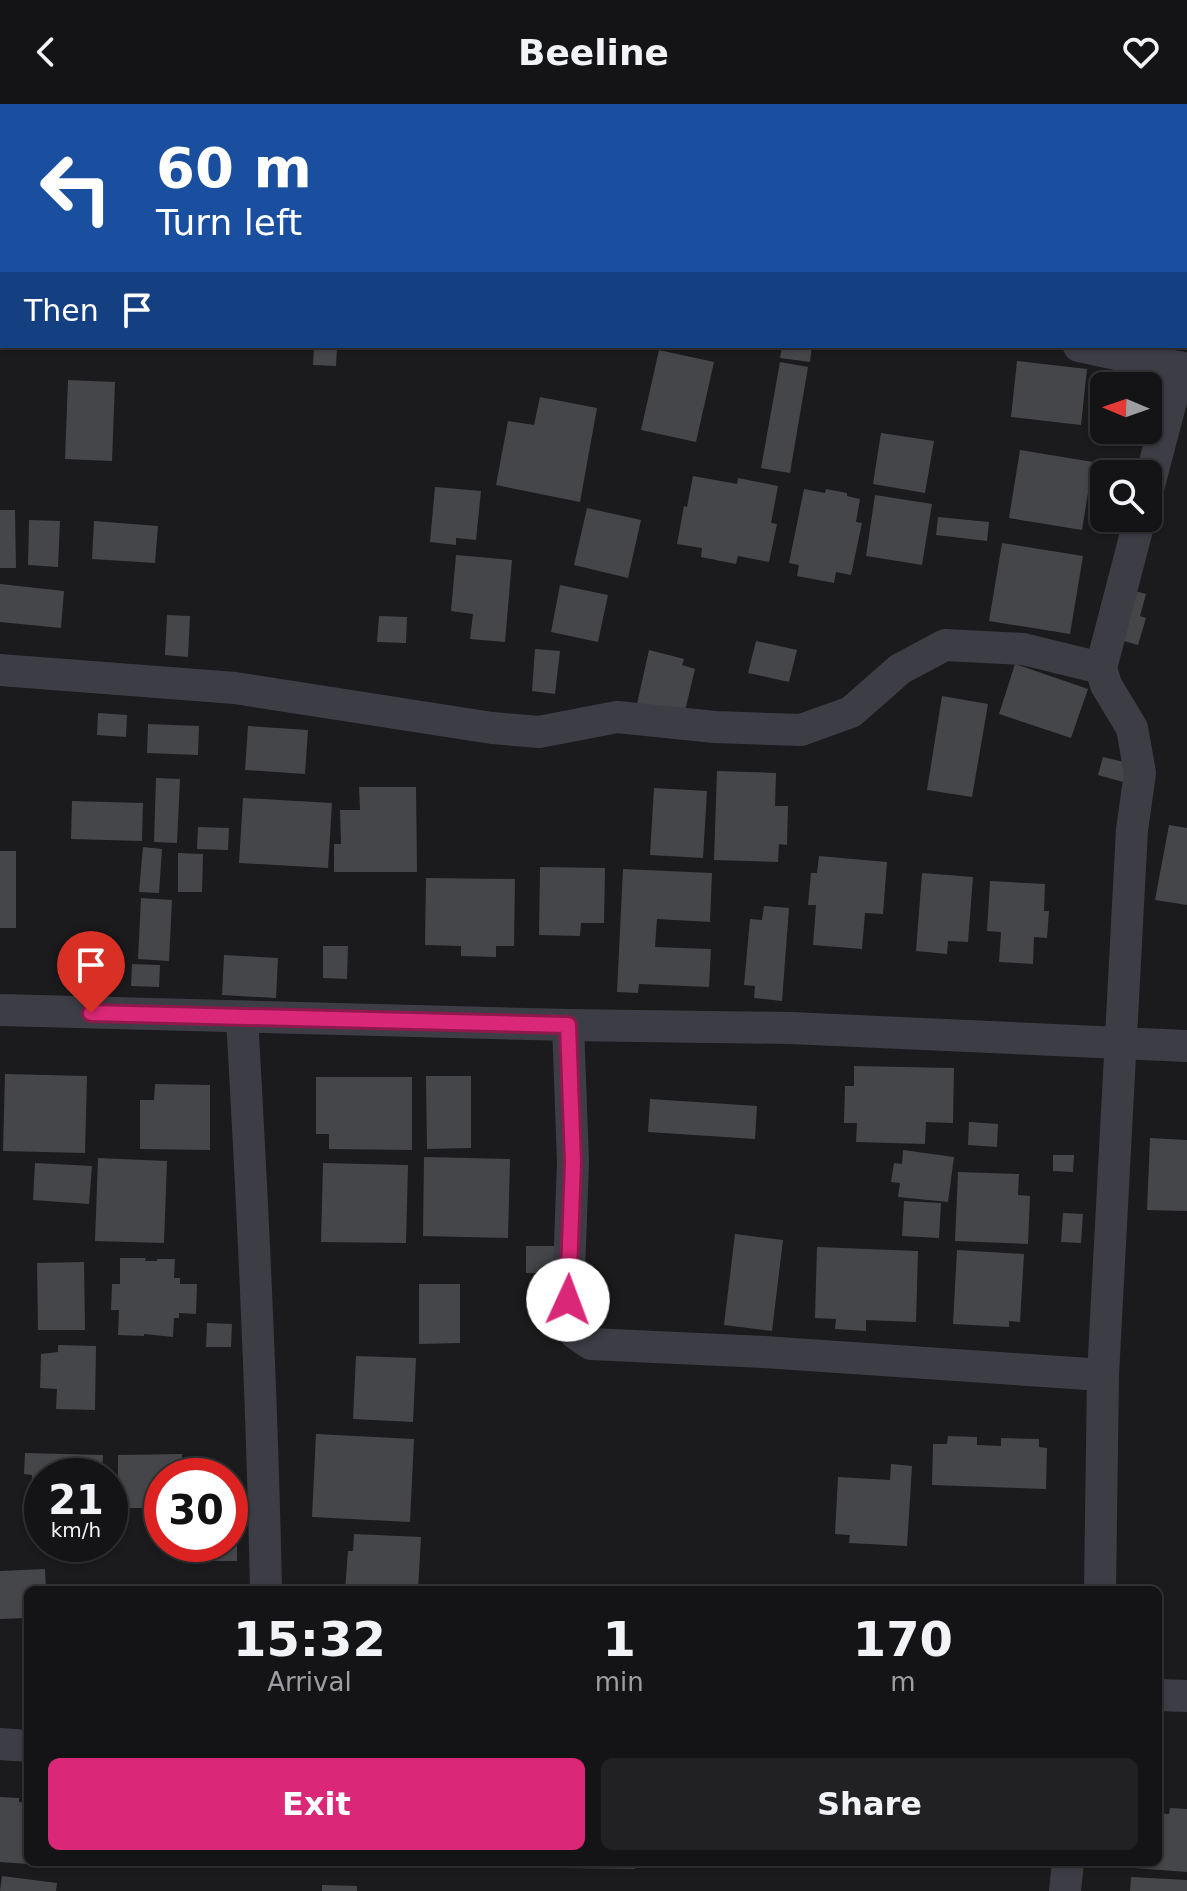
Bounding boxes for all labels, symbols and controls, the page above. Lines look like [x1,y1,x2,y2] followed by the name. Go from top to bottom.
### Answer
[24,30,68,74] icon: back
[1119,30,1163,74] icon: heart
[518,32,669,73] text: Beeline
[156,135,312,200] text: 60 m
[24,136,128,240] icon: left
[156,202,302,243] text: Turn left
[115,288,159,332] icon: arrive
[24,293,99,328] text: Then
[1090,372,1162,444] north arrow
[1090,372,1162,532] map controls
[1090,460,1162,532] button: search
[57,931,125,1013] pin
[69,943,113,987] icon: arrive
[526,1258,610,1342] position arrow
[144,1458,248,1562] speed limit sign: 30
[48,1477,104,1523] text: 21
[51,1518,101,1542] text: km/h
[233,1611,386,1667] text: 15:32
[603,1611,636,1667] text: 1
[853,1611,953,1667] text: 170
[267,1667,352,1697] text: Arrival
[595,1667,644,1697] text: min
[890,1667,916,1697] text: m
[48,1758,585,1850] button: Exit
[601,1758,1138,1850] button: Share

